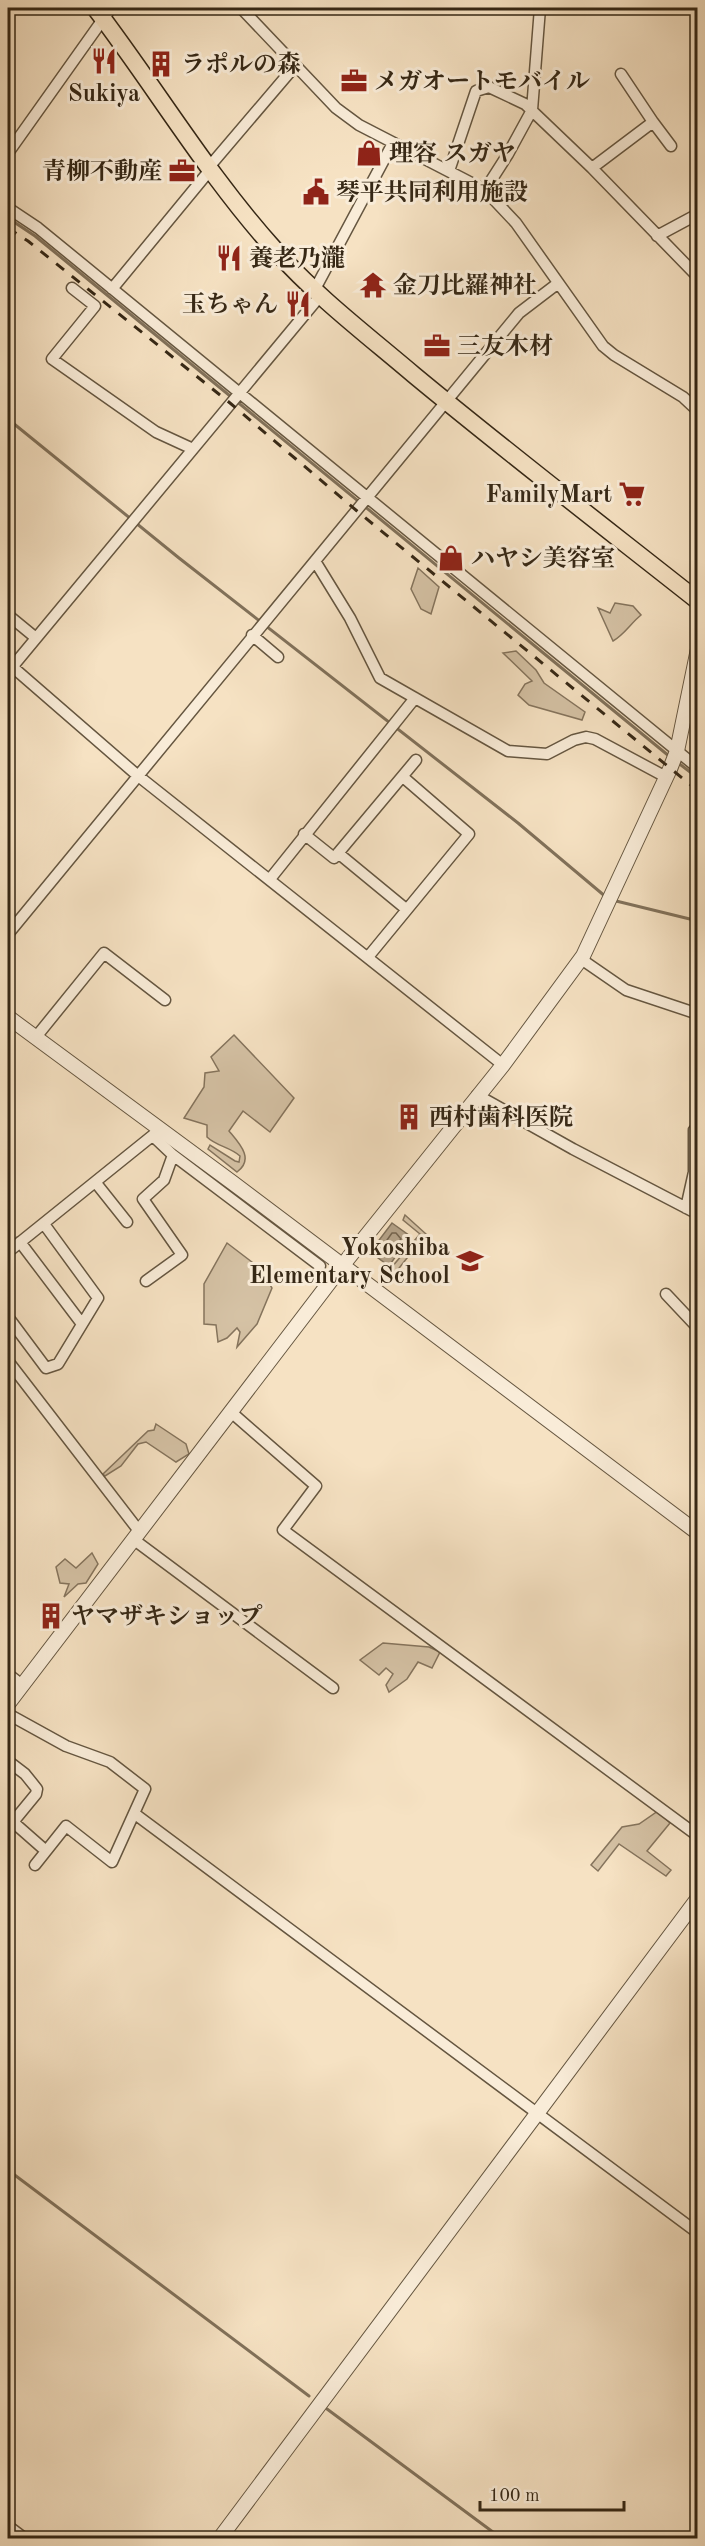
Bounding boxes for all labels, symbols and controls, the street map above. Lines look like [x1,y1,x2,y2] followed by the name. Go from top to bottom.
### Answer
[89,46,119,76] restaurant icon: Sukiya
[146,49,176,79] building icon: ラポルの森
[181,51,301,78] place label: ラポルの森
[339,66,369,96] office icon: メガオートモバイル
[374,69,590,95] place label: メガオートモバイル
[68,83,140,107] place label: Sukiya
[354,138,384,168] shop icon: 理容 スガヤ
[389,140,516,167] place label: 理容 スガヤ
[167,156,197,186] office icon: 青柳不動産
[42,158,162,185] place label: 青柳不動産
[301,177,331,207] public building icon: 琴平共同利用施設
[336,179,528,206] place label: 琴平共同利用施設
[214,243,244,273] restaurant icon: 養老乃瀧
[249,245,345,272] place label: 養老乃瀧
[358,270,388,300] temple icon: 金刀比羅神社
[393,272,537,299] place label: 金刀比羅神社
[283,289,313,319] restaurant icon: 玉ちゃん
[182,291,278,318] place label: 玉ちゃん
[422,331,452,361] office icon: 三友木材
[457,333,553,360] place label: 三友木材
[617,479,647,509] supermarket icon: FamilyMart
[486,484,612,508] place label: FamilyMart
[436,543,466,573] shop icon: ハヤシ美容室
[471,545,615,572] place label: ハヤシ美容室
[394,1102,424,1132] building icon: 西村歯科医院
[429,1104,573,1131] place label: 西村歯科医院
[249,1237,450,1289] place label: Yokoshiba Elementary School
[455,1246,485,1276] school or university icon: Yokoshiba Elementary School
[36,1601,66,1631] building icon: ヤマザキショップ
[71,1603,263,1630] place label: ヤマザキショップ
[480,2474,624,2512] scale bar
[489,2487,540,2505] text: 100 m

